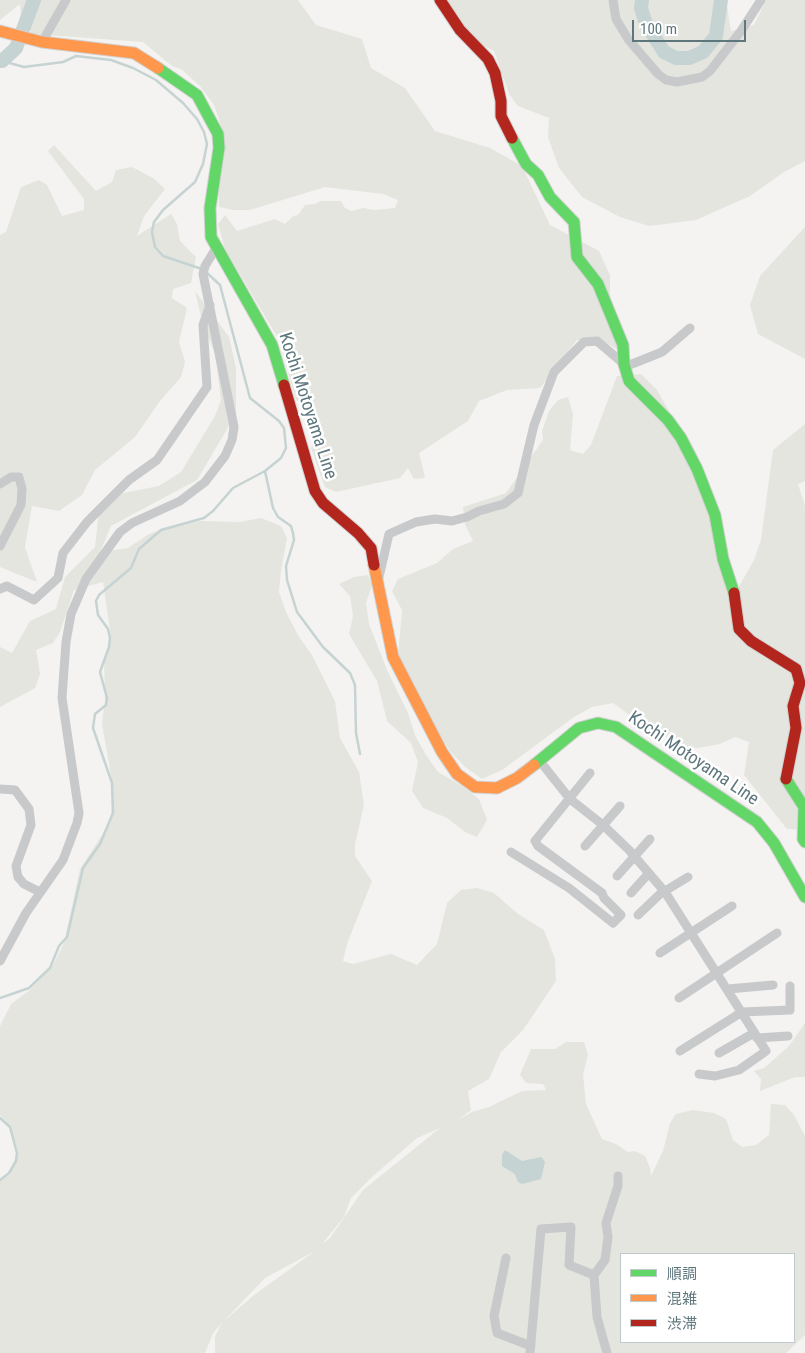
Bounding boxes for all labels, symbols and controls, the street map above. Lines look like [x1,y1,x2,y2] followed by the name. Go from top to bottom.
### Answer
[635,10,749,42] scale bar
[640,20,677,38] text: 100 m
[273,330,341,482] street label: Kochi Motoyama Line
[624,707,762,811] street label: Kochi Motoyama Line
[620,1253,795,1343] legend
[667,1265,697,1283] text: 順調
[667,1290,697,1308] text: 混雑
[667,1315,697,1333] text: 渋滞

